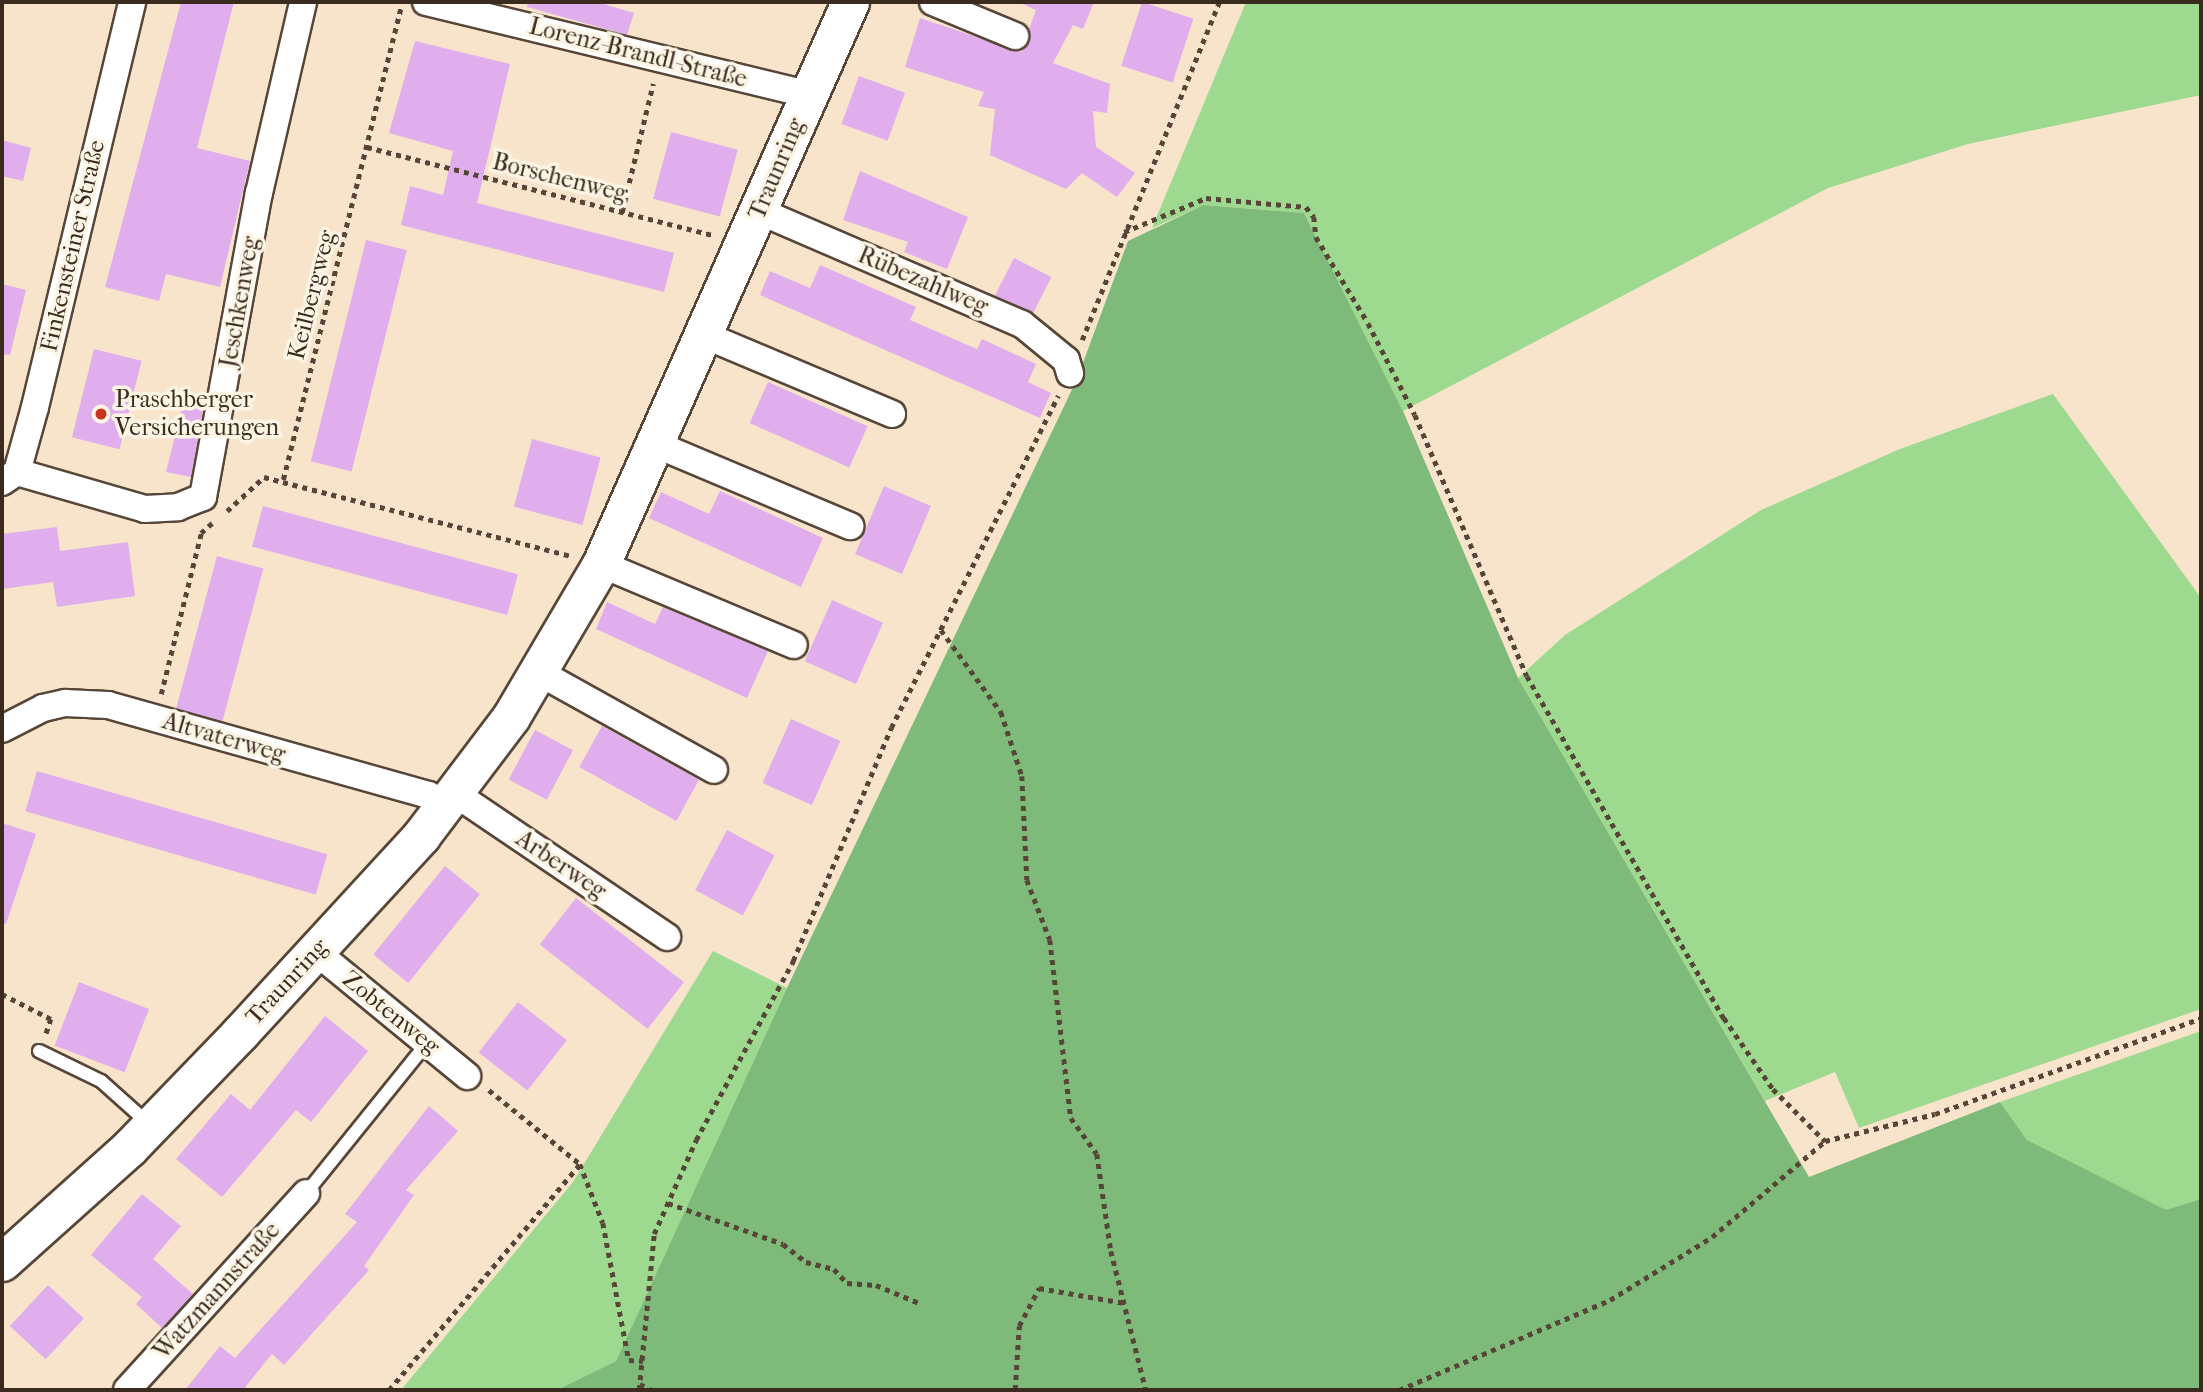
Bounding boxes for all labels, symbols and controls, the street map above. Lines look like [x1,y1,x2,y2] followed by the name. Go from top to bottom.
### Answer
[526,12,750,94] street label: Lorenz-Brandl-Straße
[743,114,811,224] street label: Traunring
[35,137,111,355] street label: Finkensteiner Straße
[490,147,630,209] street label: Borschenweg
[282,227,342,363] street label: Keilbergweg
[214,234,266,370] street label: Jeschkenweg
[854,241,992,321] street label: Rübezahlweg
[115,386,279,442] place label: Praschberger Versicherungen
[93,406,109,422] marker: Praschberger Versicherungen
[159,707,289,769] street label: Altvaterweg
[510,824,612,906] street label: Arberweg
[240,933,334,1031] street label: Traunring
[337,965,445,1061] street label: Zobtenweg
[148,1216,286,1366] street label: Watzmannstraße

